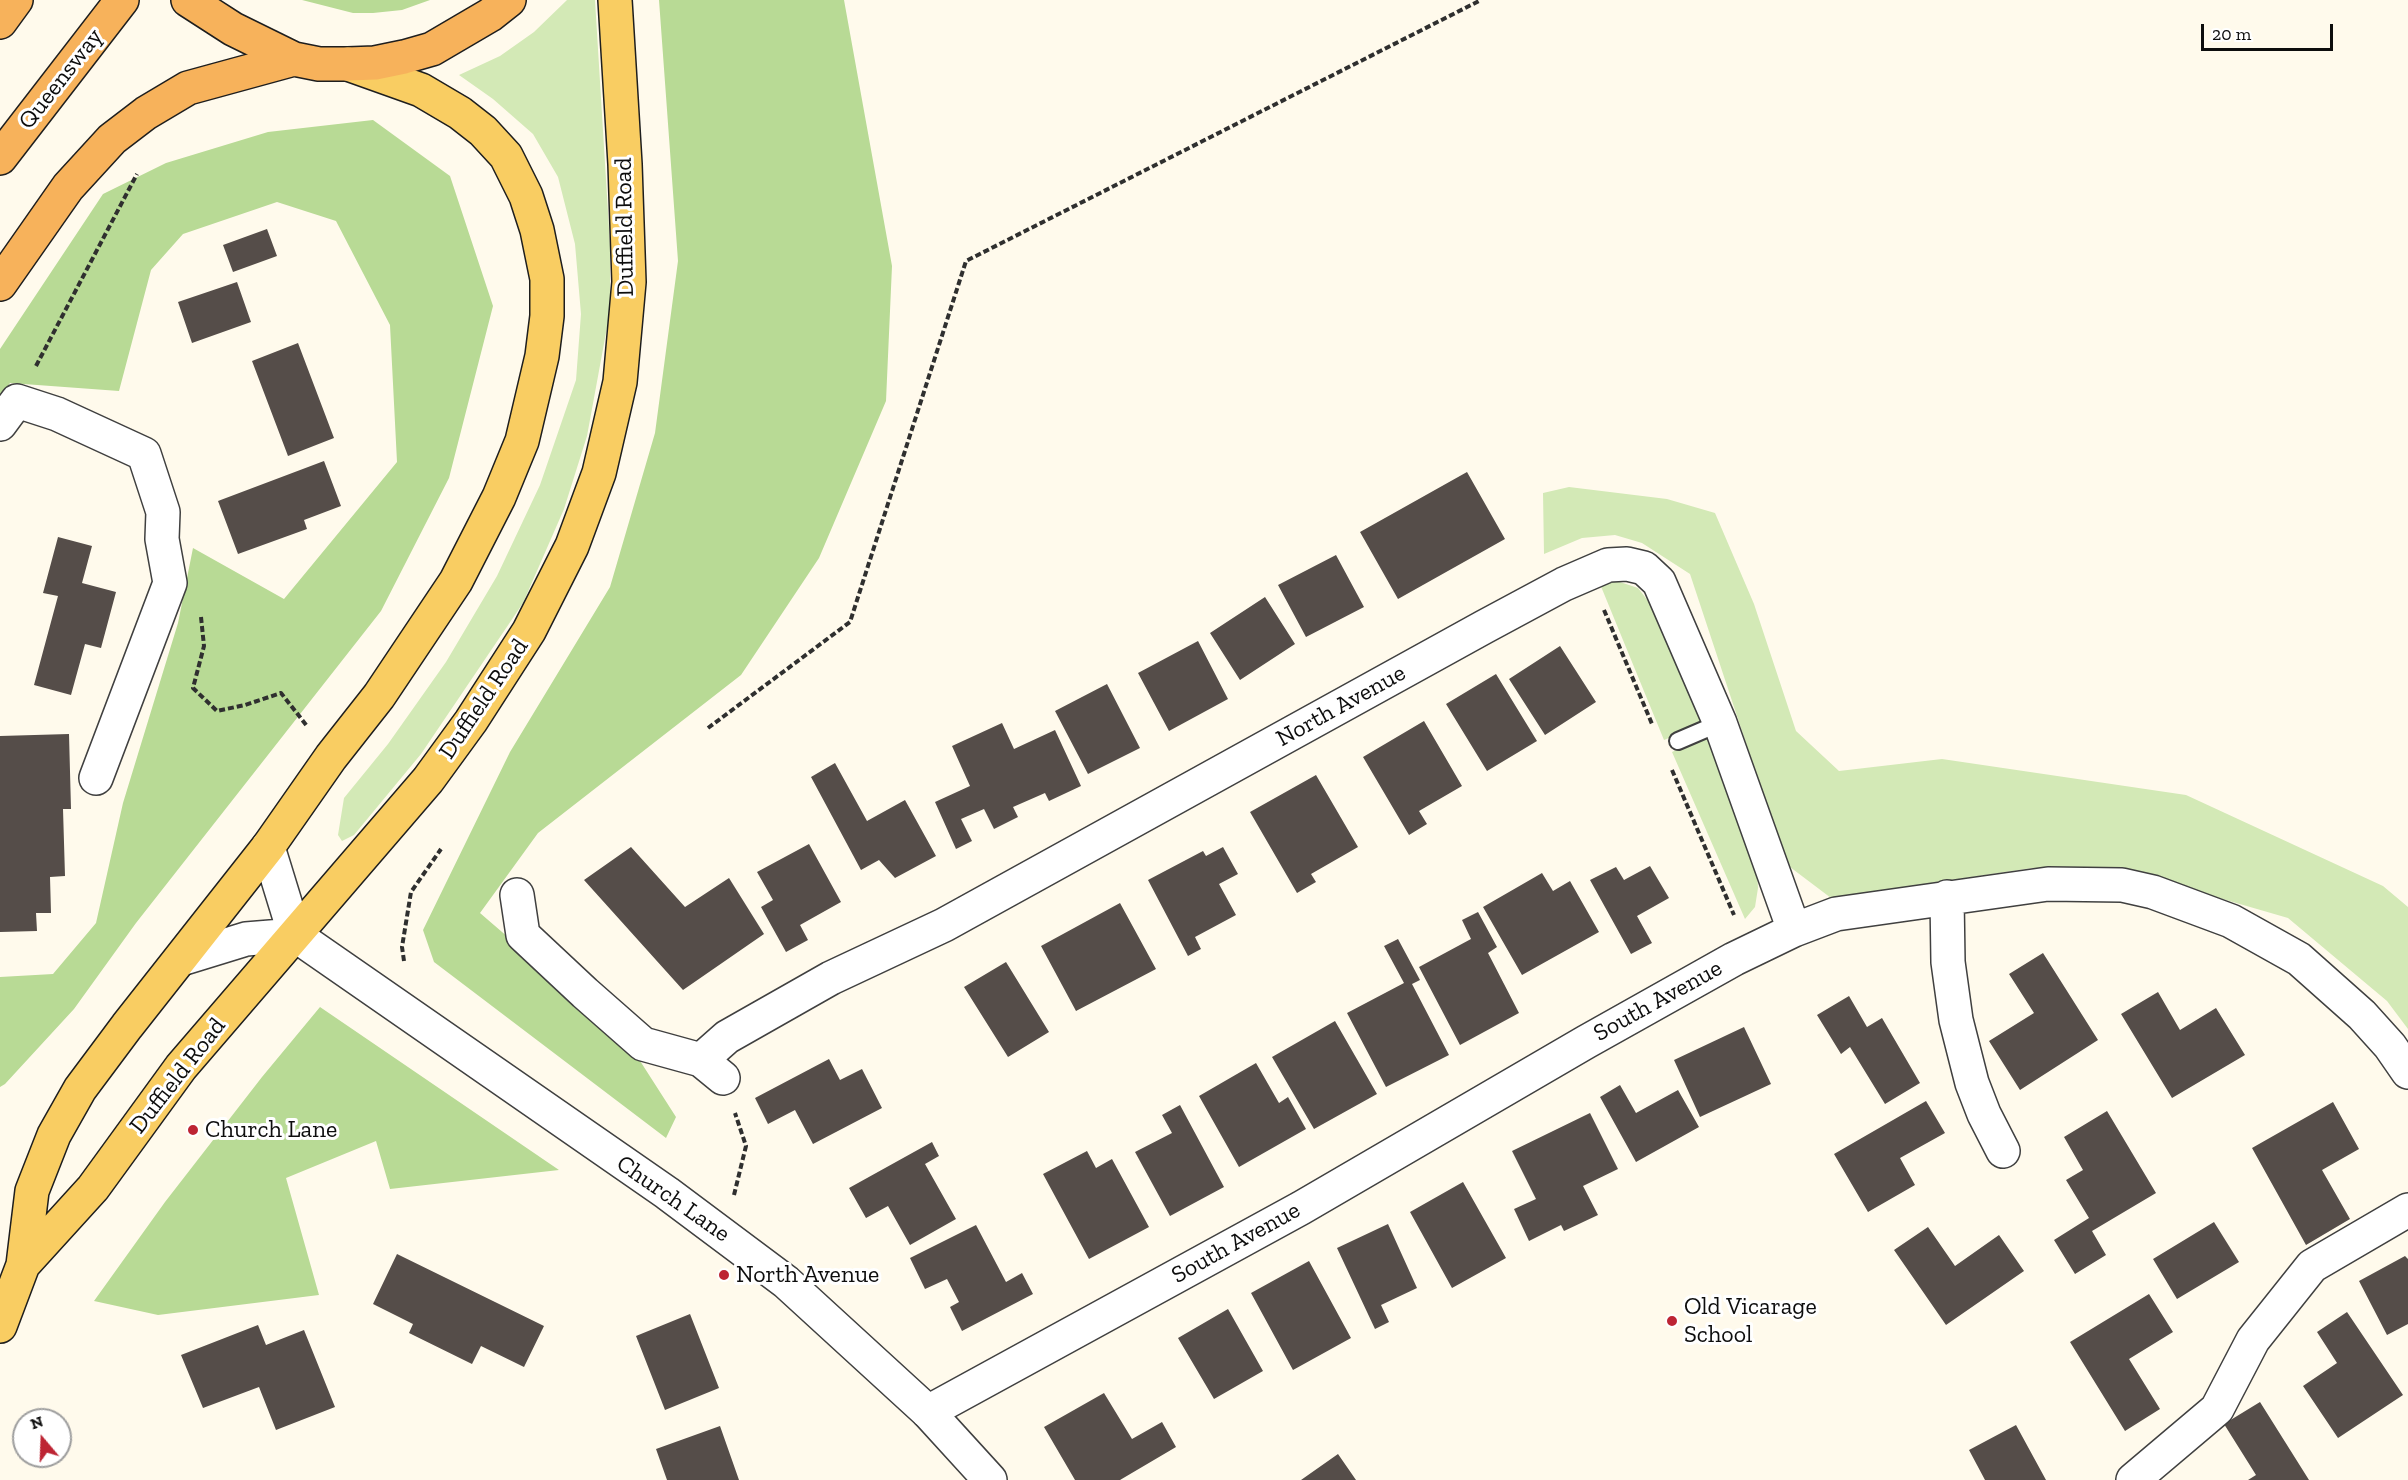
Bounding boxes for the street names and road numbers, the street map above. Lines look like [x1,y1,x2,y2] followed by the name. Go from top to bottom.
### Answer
[13,23,109,135] street label: Queensway
[609,157,641,297] street label: Duffield Road
[433,633,535,765] street label: Duffield Road
[1271,659,1411,753] street label: North Avenue
[1589,954,1727,1048] street label: South Avenue
[124,1012,232,1140] street label: Duffield Road
[611,1149,735,1249] street label: Church Lane
[1167,1196,1305,1290] street label: South Avenue

